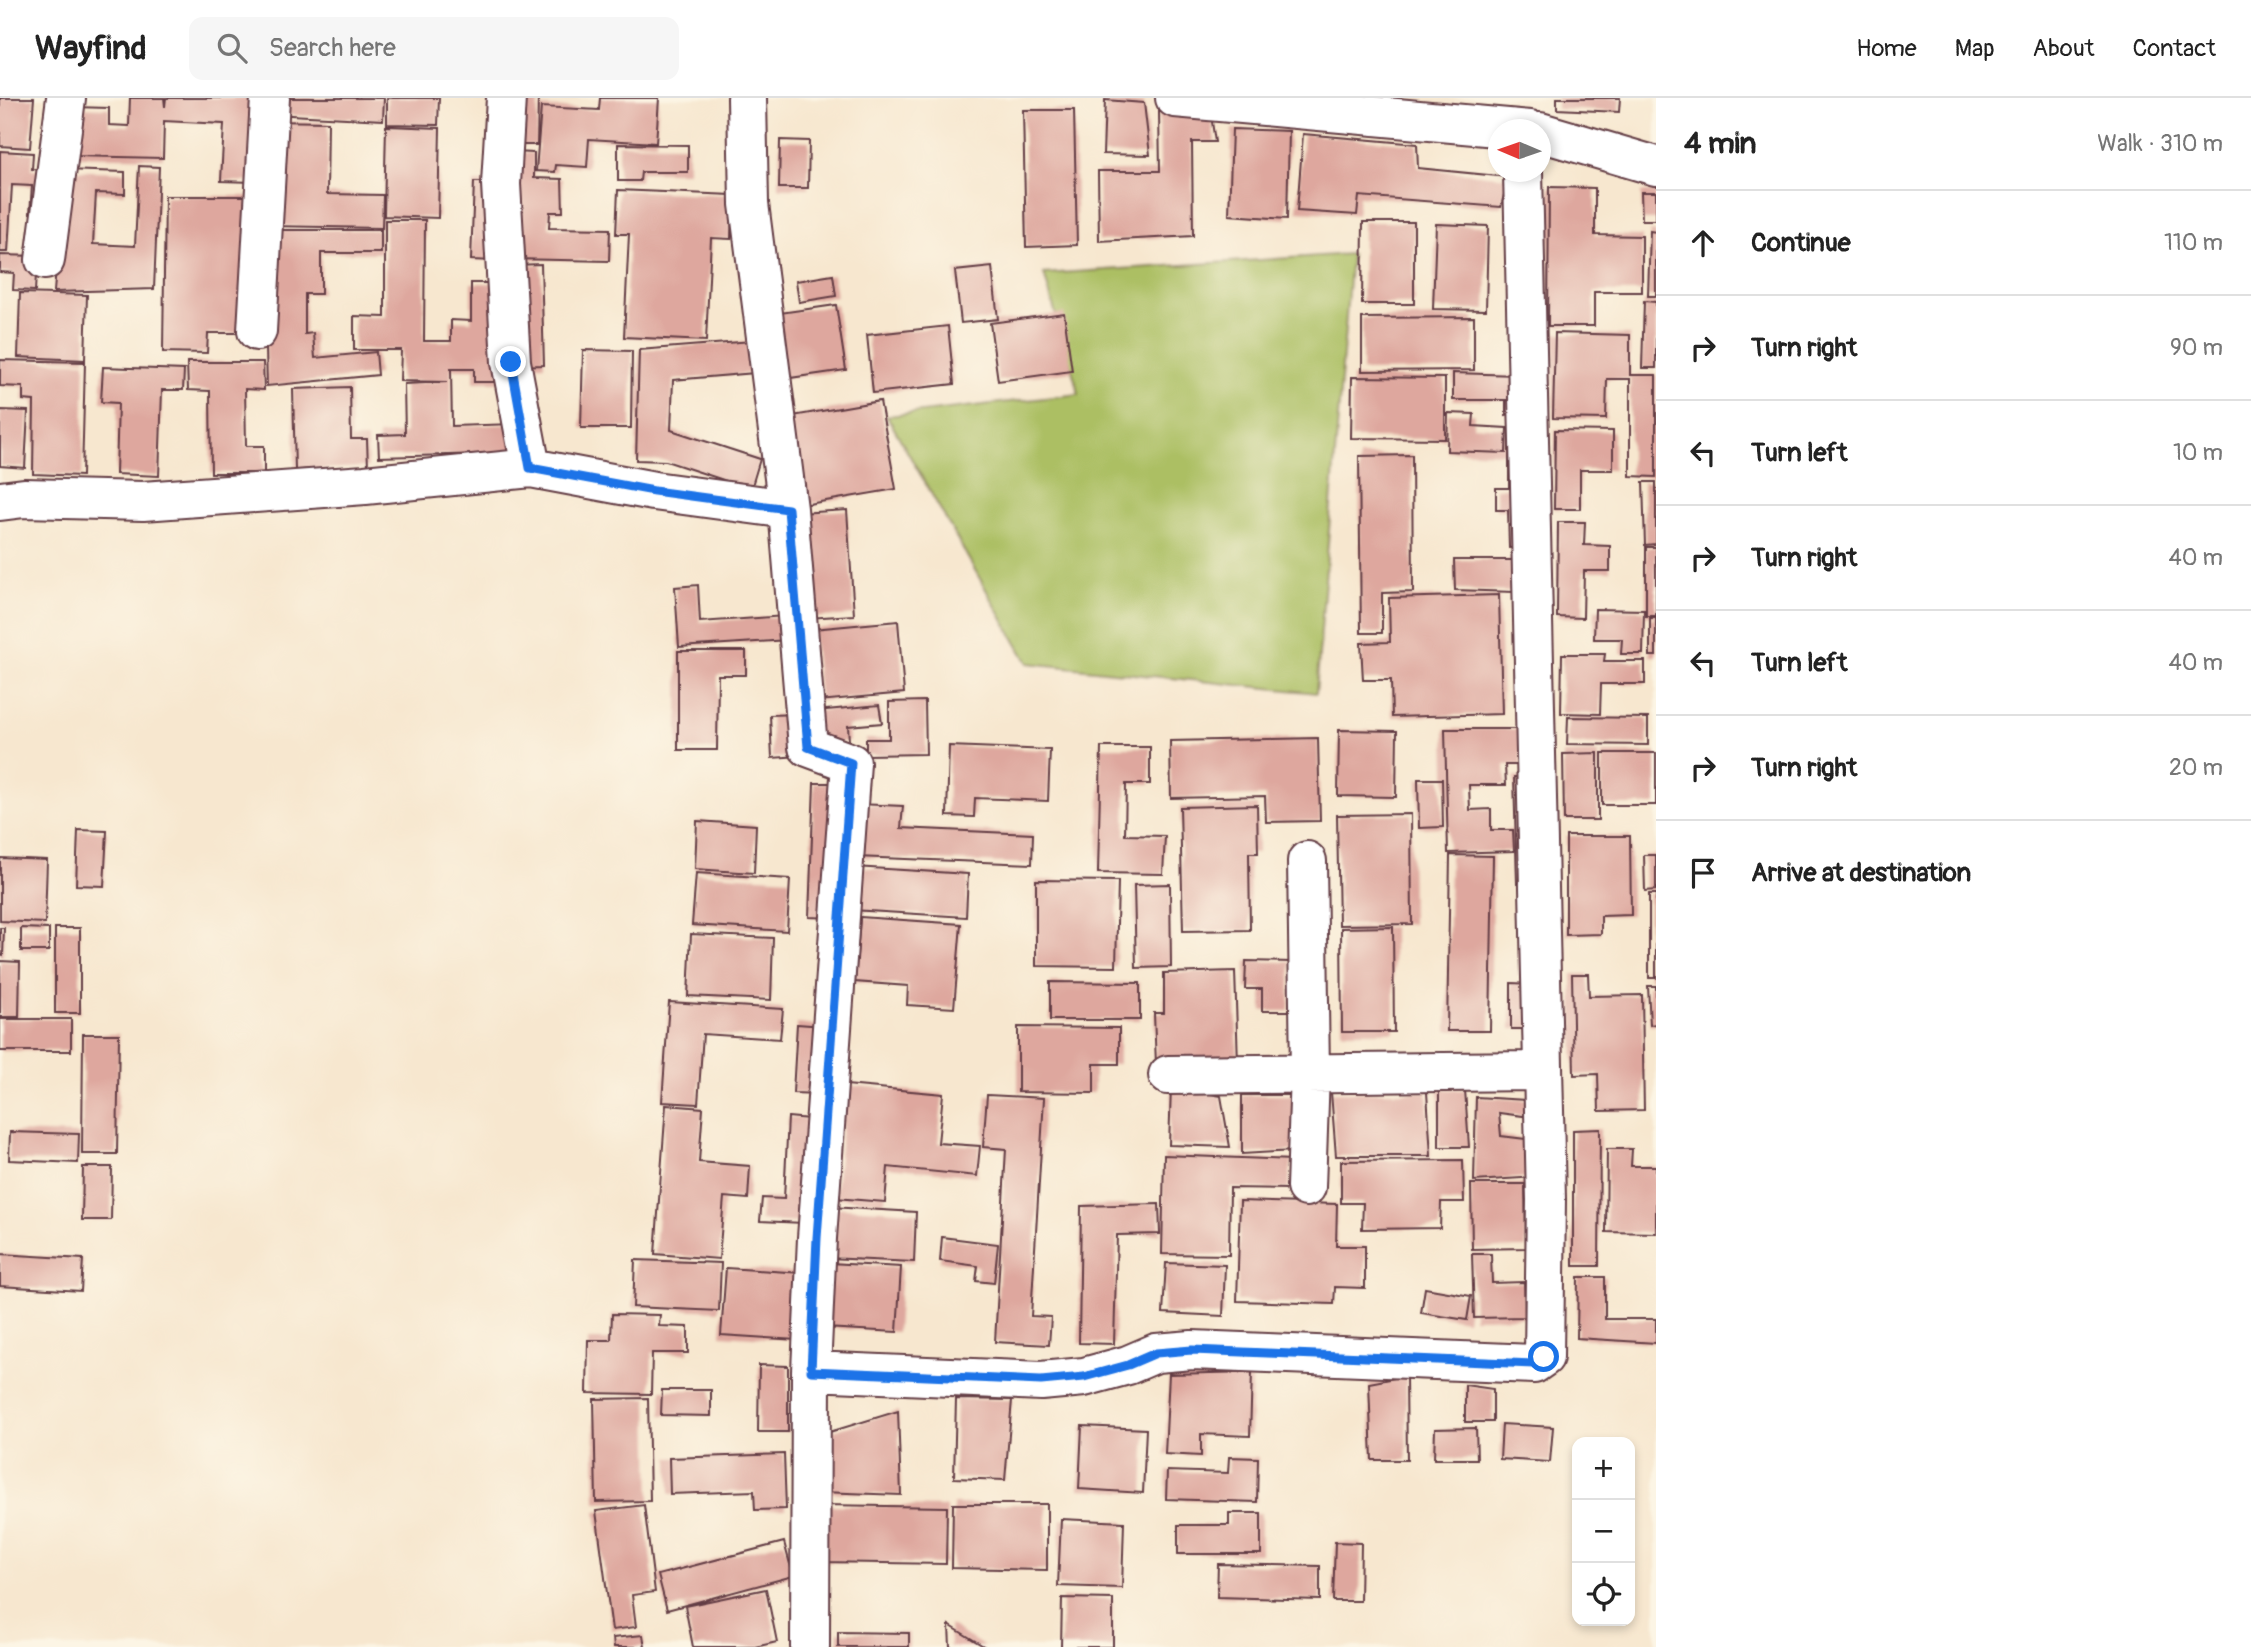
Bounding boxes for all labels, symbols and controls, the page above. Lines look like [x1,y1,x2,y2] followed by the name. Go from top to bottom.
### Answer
[189,17,679,80] search box
[35,28,147,69] text: Wayfind
[213,29,251,67] icon: search
[269,32,396,64] text: Search here
[1856,34,1917,63] text: Home
[1955,34,1995,63] text: Map
[2033,34,2095,63] text: About
[2133,34,2216,63] text: Contact
[1488,119,1551,182] north arrow
[1684,125,1757,162] text: 4 min
[2097,129,2223,158] text: Walk · 310 m
[1684,224,1722,262] icon: ahead
[1751,227,1851,259] text: Continue
[2164,228,2223,257] text: 110 m
[1684,329,1722,367] icon: right
[1751,332,1857,364] text: Turn right
[2170,333,2223,362] text: 90 m
[495,346,526,377] route end
[1684,434,1722,472] icon: left
[1751,437,1847,469] text: Turn left
[2173,438,2223,467] text: 10 m
[1684,539,1722,577] icon: right
[1751,542,1857,574] text: Turn right
[2169,543,2223,572] text: 40 m
[1684,644,1722,682] icon: left
[1751,647,1847,679] text: Turn left
[2169,648,2223,677] text: 40 m
[1684,749,1722,787] icon: right
[1751,752,1857,784] text: Turn right
[2169,753,2223,782] text: 20 m
[1684,854,1722,892] icon: arrive
[1751,857,1971,889] text: Arrive at destination
[1528,1341,1559,1372] route start
[1572,1437,1635,1626] map controls
[1572,1437,1635,1500] button: +
[1572,1500,1635,1563] button: −
[1572,1563,1635,1626] button: locate

